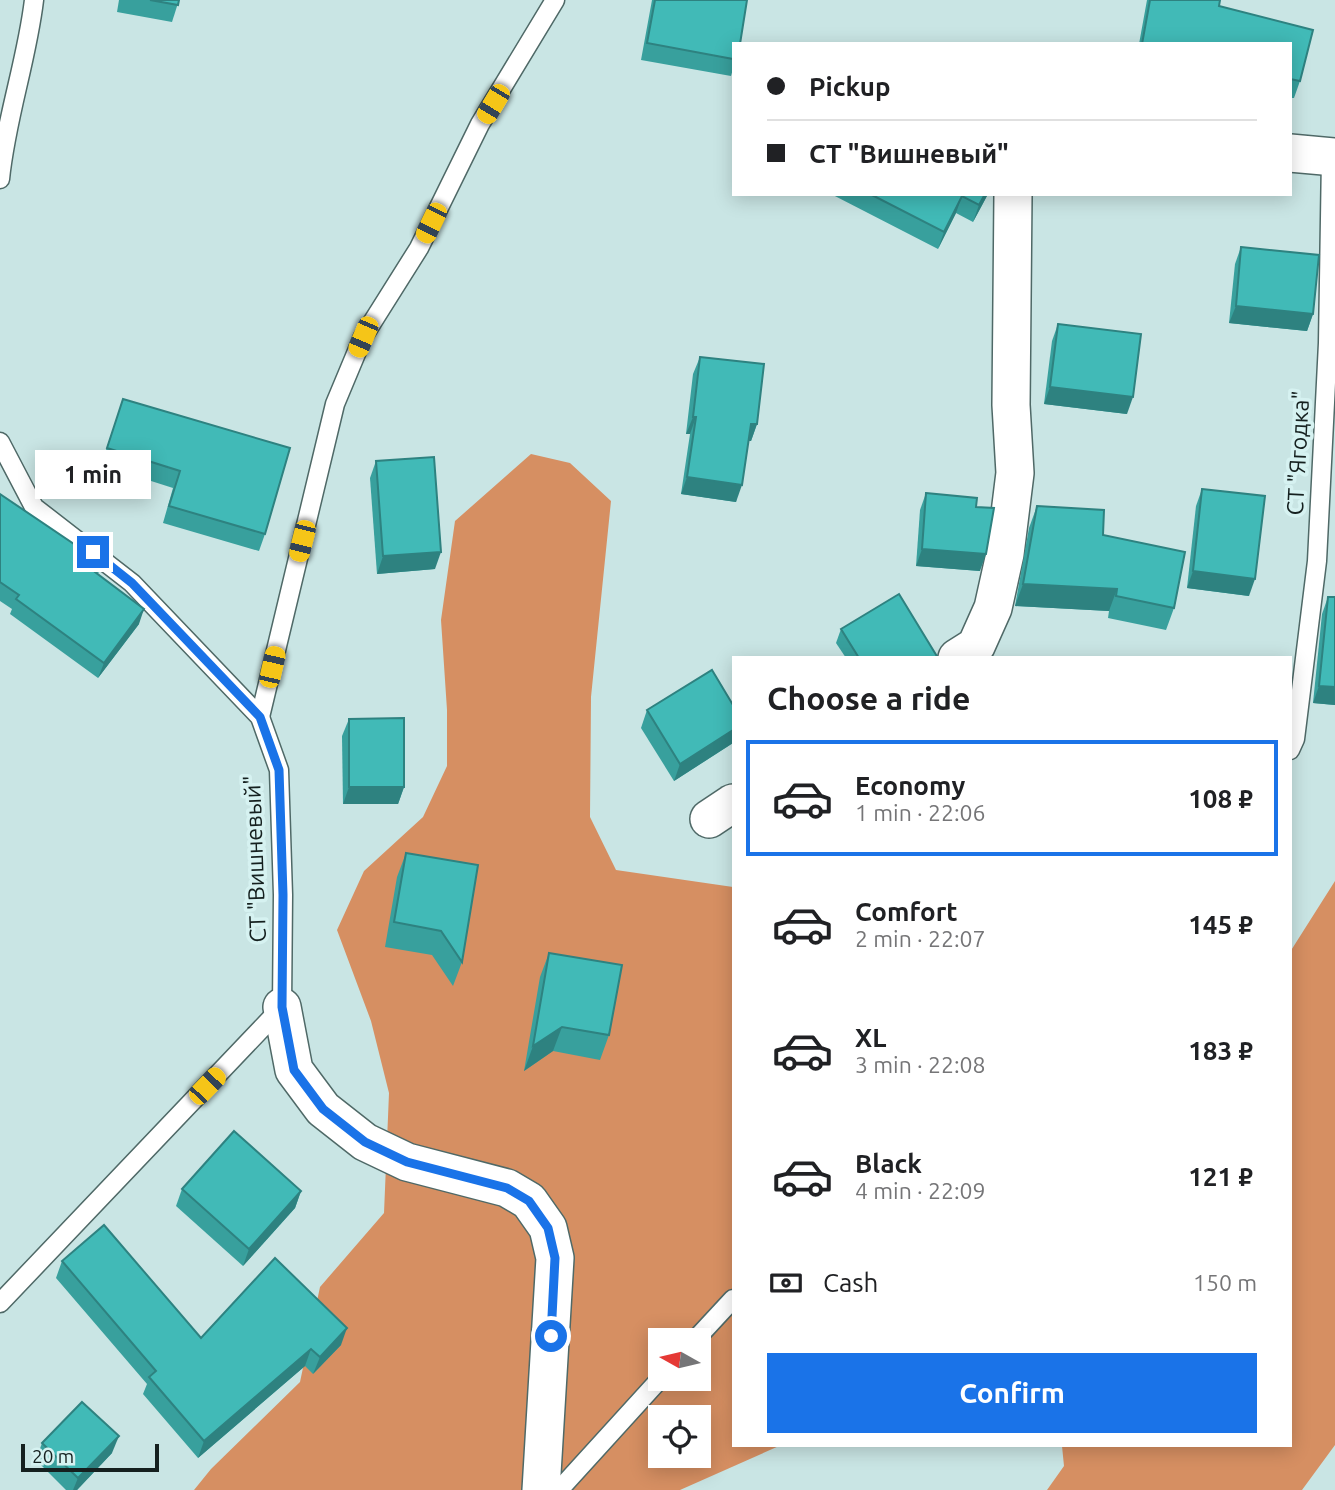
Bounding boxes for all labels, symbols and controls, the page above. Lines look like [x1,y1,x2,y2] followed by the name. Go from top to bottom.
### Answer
[809,72,891,101] text: Pickup
[474,81,513,127] car
[809,139,1009,168] text: СТ "Вишневый"
[413,200,450,246] car
[346,314,381,360] car
[1282,390,1313,516] street label: СТ "Ягодка"
[35,450,151,500] callout: 1 min
[64,462,122,487] text: 1 min
[287,518,318,564] car
[77,536,109,568] route end
[258,644,287,690] car
[767,680,970,716] text: Choose a ride
[771,767,834,830] icon: car
[855,771,965,800] text: Economy
[239,775,270,943] street label: СТ "Вишневый"
[1188,784,1253,813] text: 108 ₽
[855,800,986,825] text: 1 min · 22:06
[771,893,834,956] icon: car
[855,897,958,926] text: Comfort
[1188,910,1253,939] text: 145 ₽
[855,926,986,951] text: 2 min · 22:07
[771,1019,834,1082] icon: car
[855,1023,886,1052] text: XL
[1188,1036,1253,1065] text: 183 ₽
[855,1052,986,1077] text: 3 min · 22:08
[185,1064,230,1108] car
[771,1145,834,1208] icon: car
[855,1149,922,1178] text: Black
[1188,1162,1253,1191] text: 121 ₽
[855,1178,986,1203] text: 4 min · 22:09
[767,1264,805,1302] icon: cash
[823,1268,878,1297] text: Cash
[1193,1270,1257,1295] text: 150 m
[535,1320,567,1352] route start
[648,1328,710,1391] north arrow
[648,1328,711,1468] map controls
[767,1353,1257,1433] button: Confirm
[648,1405,711,1468] button: locate
[21,1441,159,1473] scale bar
[32,1445,74,1467] text: 20 m

